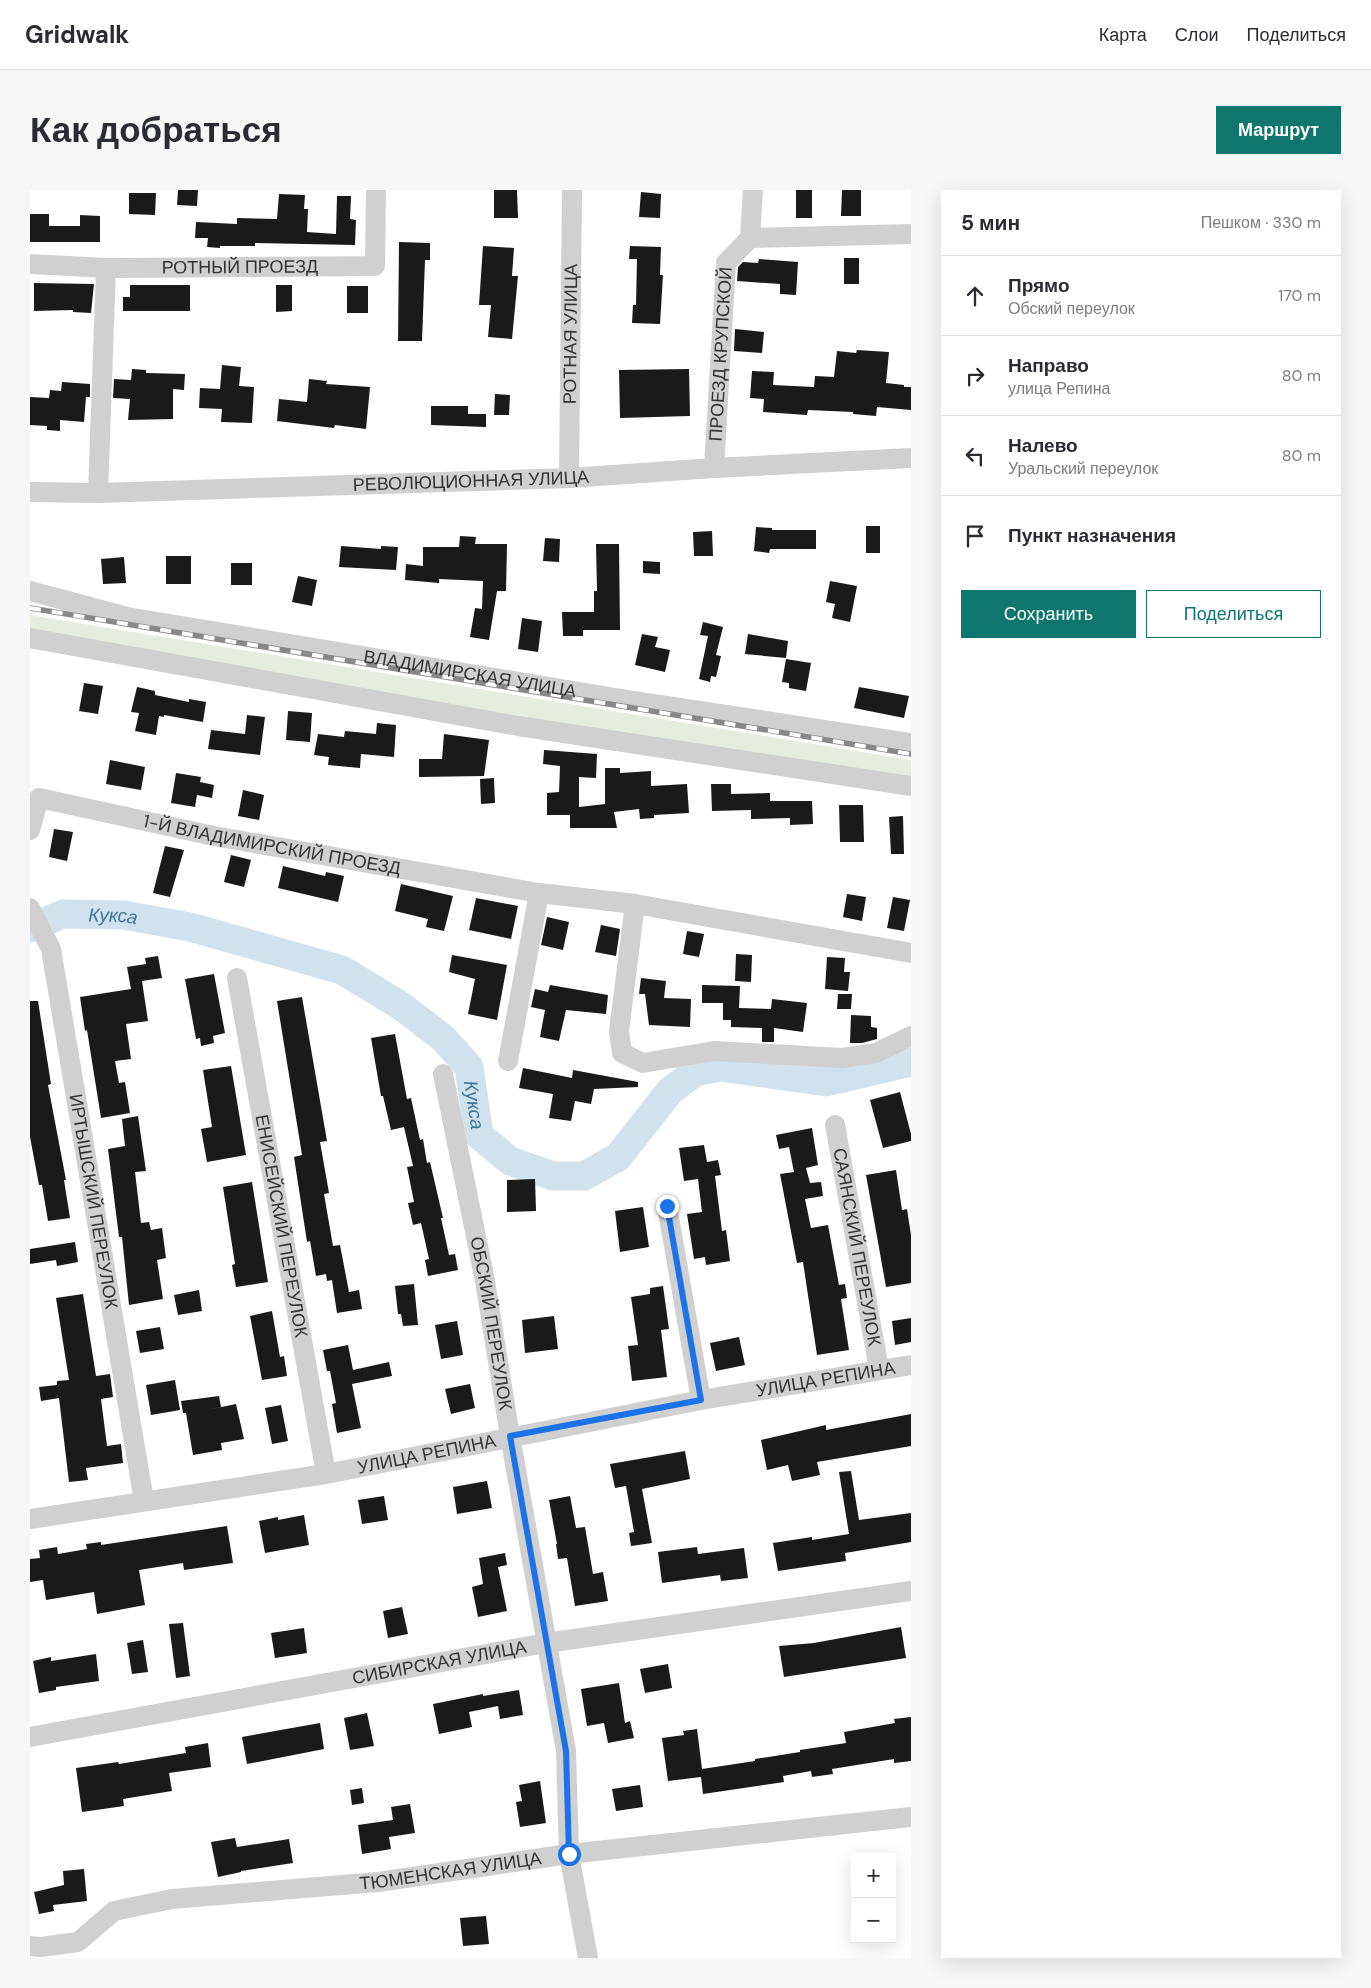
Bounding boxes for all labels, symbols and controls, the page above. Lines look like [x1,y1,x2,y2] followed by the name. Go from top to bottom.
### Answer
[25,19,129,50] text: Gridwalk
[1099,23,1147,47] text: Карта
[1175,23,1219,47] text: Слои
[1247,23,1346,47] text: Поделиться
[1216,106,1341,154] button: Маршрут
[30,107,282,153] text: Как добраться
[961,209,1020,237] text: 5 мин
[1201,212,1321,233] text: Пешком · 330 m
[162,254,318,280] street label: РОТНЫЙ ПРОЕЗД
[558,264,583,404] street label: РОТНАЯ УЛИЦА
[704,266,738,442] street label: ПРОЕЗД КРУПСКОЙ
[1008,273,1070,298] text: Прямо
[961,282,989,310] icon: ahead
[1278,285,1321,306] text: 170 m
[1008,298,1135,319] text: Обский переулок
[1008,353,1089,378] text: Направо
[961,362,989,390] icon: right
[1282,365,1321,386] text: 80 m
[1008,378,1110,399] text: улица Репина
[1008,433,1078,458] text: Налево
[961,442,989,470] icon: left
[1282,445,1321,466] text: 80 m
[1008,458,1158,479] text: Уральский переулок
[352,465,590,497] street label: РЕВОЛЮЦИОННАЯ УЛИЦА
[961,522,989,550] icon: arrive
[1008,523,1176,548] text: Пункт назначения
[961,590,1136,638] button: Сохранить
[1146,590,1321,638] button: Поделиться
[362,644,578,703] street label: ВЛАДИМИРСКАЯ УЛИЦА
[141,809,403,881] street label: 1-Й ВЛАДИМИРСКИЙ ПРОЕЗД
[88,902,140,930] water label: Кукса
[459,1079,491,1131] water label: Кукса
[64,1092,124,1311] street label: ИРТЫШСКИЙ ПЕРЕУЛОК
[250,1113,313,1340] street label: ЕНИСЕЙСКИЙ ПЕРЕУЛОК
[827,1146,887,1349] street label: САЯНСКИЙ ПЕРЕУЛОК
[656,1195,679,1218] route end
[464,1234,518,1413] street label: ОБСКИЙ ПЕРЕУЛОК
[754,1356,897,1403] street label: УЛИЦА РЕПИНА
[355,1429,498,1480] street label: УЛИЦА РЕПИНА
[350,1635,528,1690] street label: СИБИРСКАЯ УЛИЦА
[558,1843,581,1866] route start
[359,1846,543,1895] street label: ТЮМЕНСКАЯ УЛИЦА
[851,1853,896,1943] map controls
[851,1853,896,1898] button: +
[851,1898,896,1943] button: −

